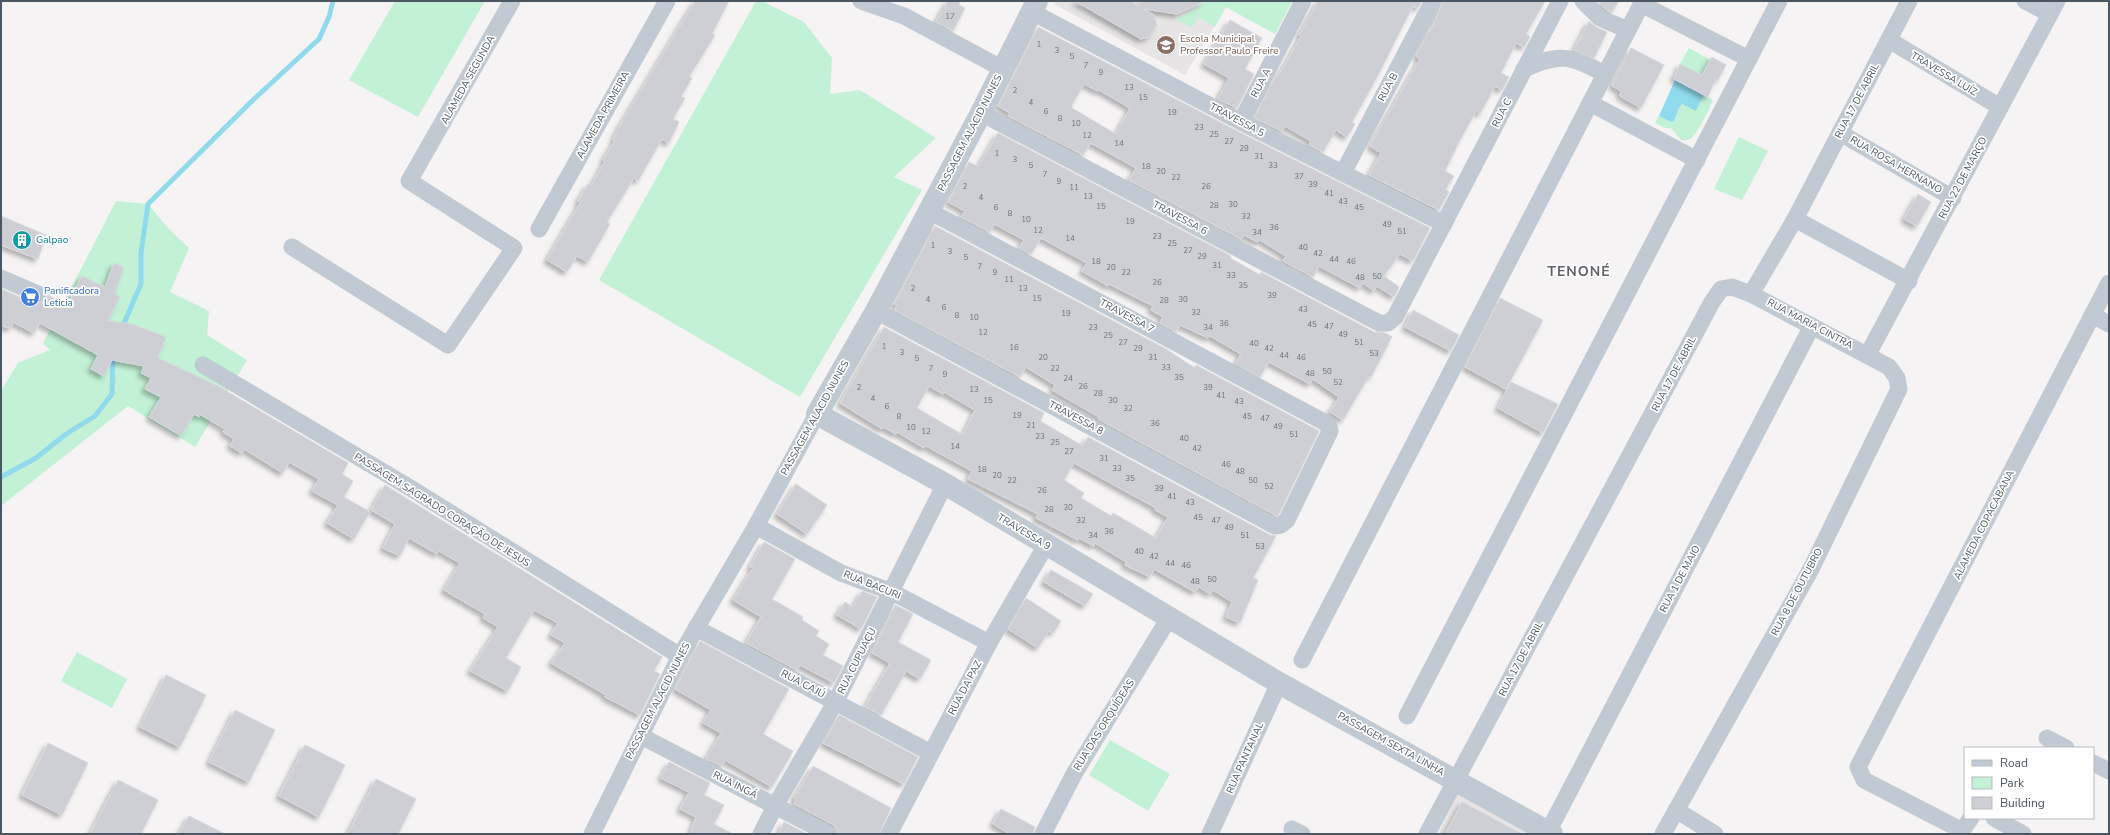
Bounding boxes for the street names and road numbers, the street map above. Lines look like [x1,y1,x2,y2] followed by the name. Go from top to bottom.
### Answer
[438,32,499,127] street label: ALAMEDA SEGUNDA
[1908,49,1980,99] street label: TRAVESSA LUÍZ
[1831,61,1883,141] street label: RUA 17 DE ABRIL
[1248,65,1275,100] street label: RUA A
[573,68,633,161] street label: ALAMEDA PRIMEIRA
[1375,70,1401,104] street label: RUA B
[934,72,1006,194] street label: PASSAGEM ALACID NUNES
[1489,96,1515,130] street label: RUA C
[1207,100,1267,140] street label: TRAVESSA 5
[1847,133,1945,197] street label: RUA ROSA HERNANO
[1935,134,1991,221] street label: RUA 22 DE MARÇO
[1150,198,1210,238] street label: TRAVESSA 6
[1765,295,1856,353] street label: RUA MARIA CINTRA
[1097,296,1157,336] street label: TRAVESSA 7
[1648,334,1700,414] street label: RUA 17 DE ABRIL
[778,358,852,478] street label: PASSAGEM ALACID NUNES
[1046,398,1106,438] street label: TRAVESSA 8
[351,450,533,570] street label: PASSAGEM SAGRADO CORAÇÃO DE JESUS
[1950,467,2018,582] street label: ALAMEDA COPACABANA
[995,511,1053,553] street label: TRAVESSA 9
[1656,543,1704,615] street label: RUA 1 DE MAIO
[1768,545,1826,638] street label: RUA 8 DE OUTUBRO
[841,567,903,603] street label: RUA BACURI
[1495,619,1547,699] street label: RUA 17 DE ABRIL
[834,626,880,696] street label: RUA CUPUAÇU
[622,640,694,762] street label: PASSAGEM ALACID NUNES
[945,658,985,718] street label: RUA DA PAZ
[778,666,828,702] street label: RUA CAJÚ
[1070,677,1138,773] street label: RUA DAS ORQUÍDEAS
[1335,709,1448,780] street label: PASSAGEM SEXTA LINHA
[1223,720,1267,796] street label: RUA PANTANAL
[710,768,760,803] street label: RUA INGÁ

